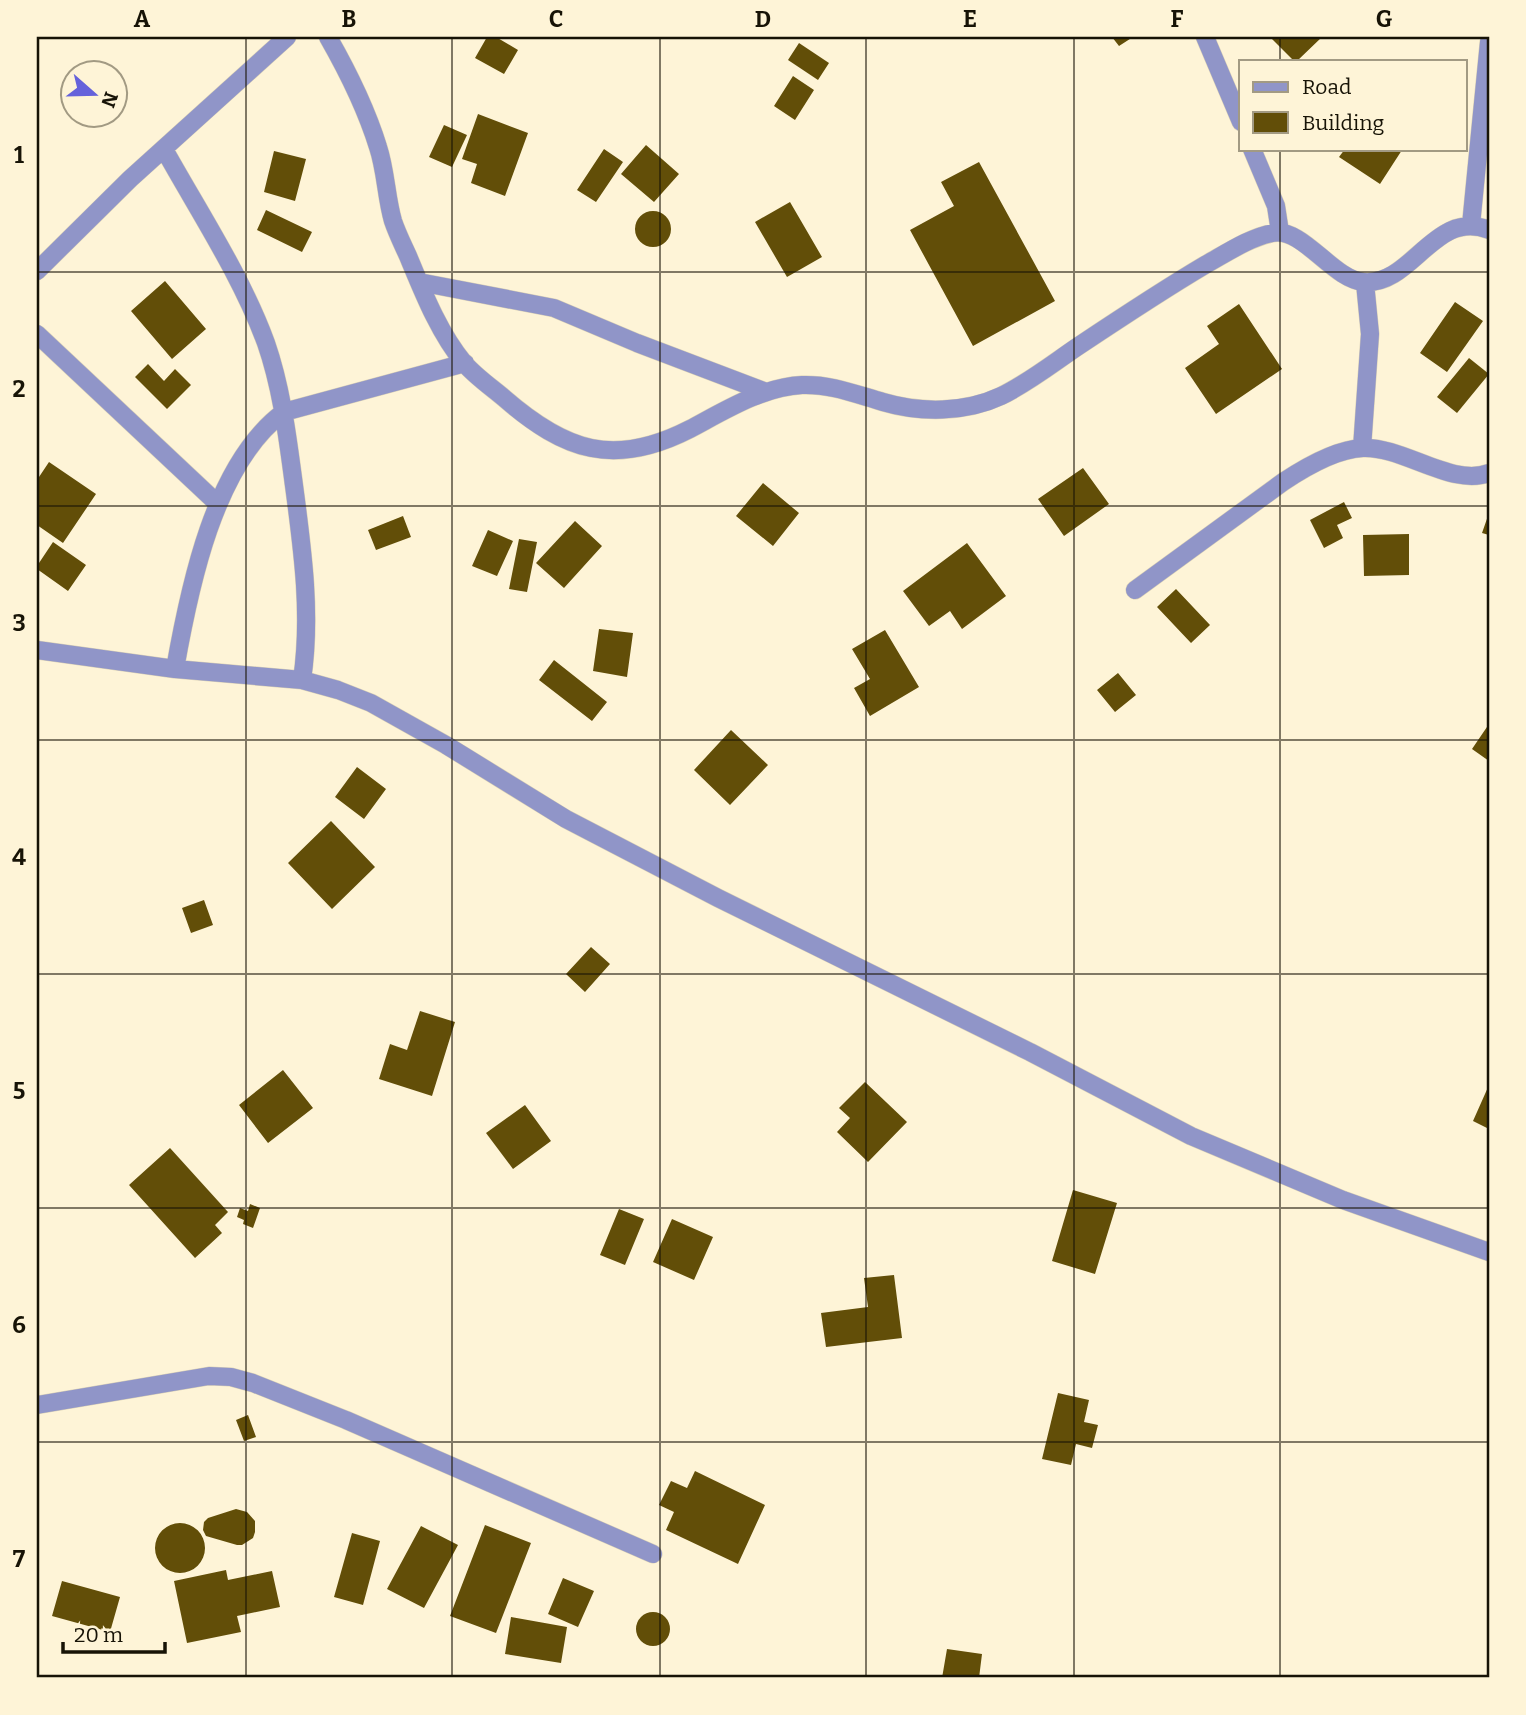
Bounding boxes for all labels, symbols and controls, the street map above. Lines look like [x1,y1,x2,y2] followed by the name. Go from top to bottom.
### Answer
[134,5,151,33] text: A
[342,5,356,33] text: B
[549,5,563,33] text: C
[755,5,771,33] text: D
[963,5,977,33] text: E
[1171,5,1184,33] text: F
[1376,5,1393,33] text: G
[60,60,130,130] north arrow
[1239,60,1466,150] legend
[1302,74,1351,100] text: Road
[96,89,123,111] text: N
[1302,110,1385,136] text: Building
[14,141,24,169] text: 1
[13,375,26,403] text: 2
[12,609,26,637] text: 3
[12,843,26,871] text: 4
[13,1077,25,1105] text: 5
[12,1311,26,1339] text: 6
[13,1545,26,1573] text: 7
[63,1610,164,1654] scale bar
[74,1622,123,1648] text: 20 m

